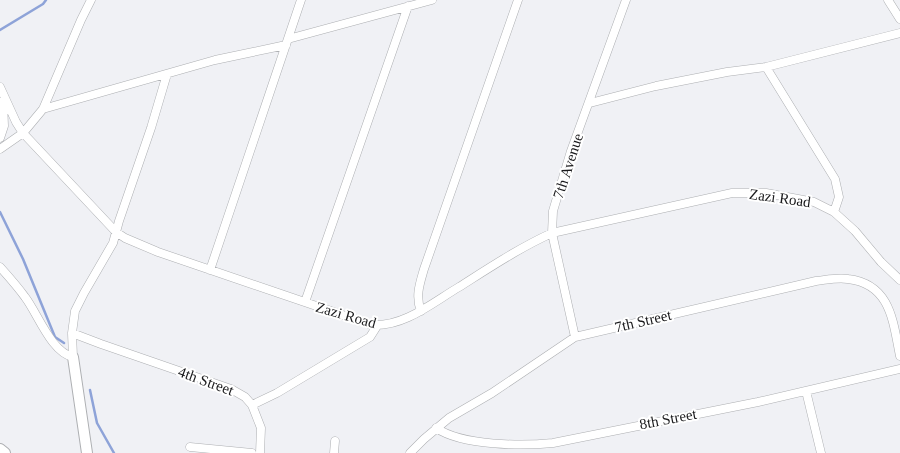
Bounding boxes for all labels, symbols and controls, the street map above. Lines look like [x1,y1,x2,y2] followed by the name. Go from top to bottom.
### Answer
[550,131,586,201] street label: 7th Avenue
[748,186,812,210] street label: Zazi Road
[314,299,379,331] street label: Zazi Road
[613,307,674,335] street label: 7th Street
[176,364,237,399] street label: 4th Street
[638,405,699,432] street label: 8th Street

